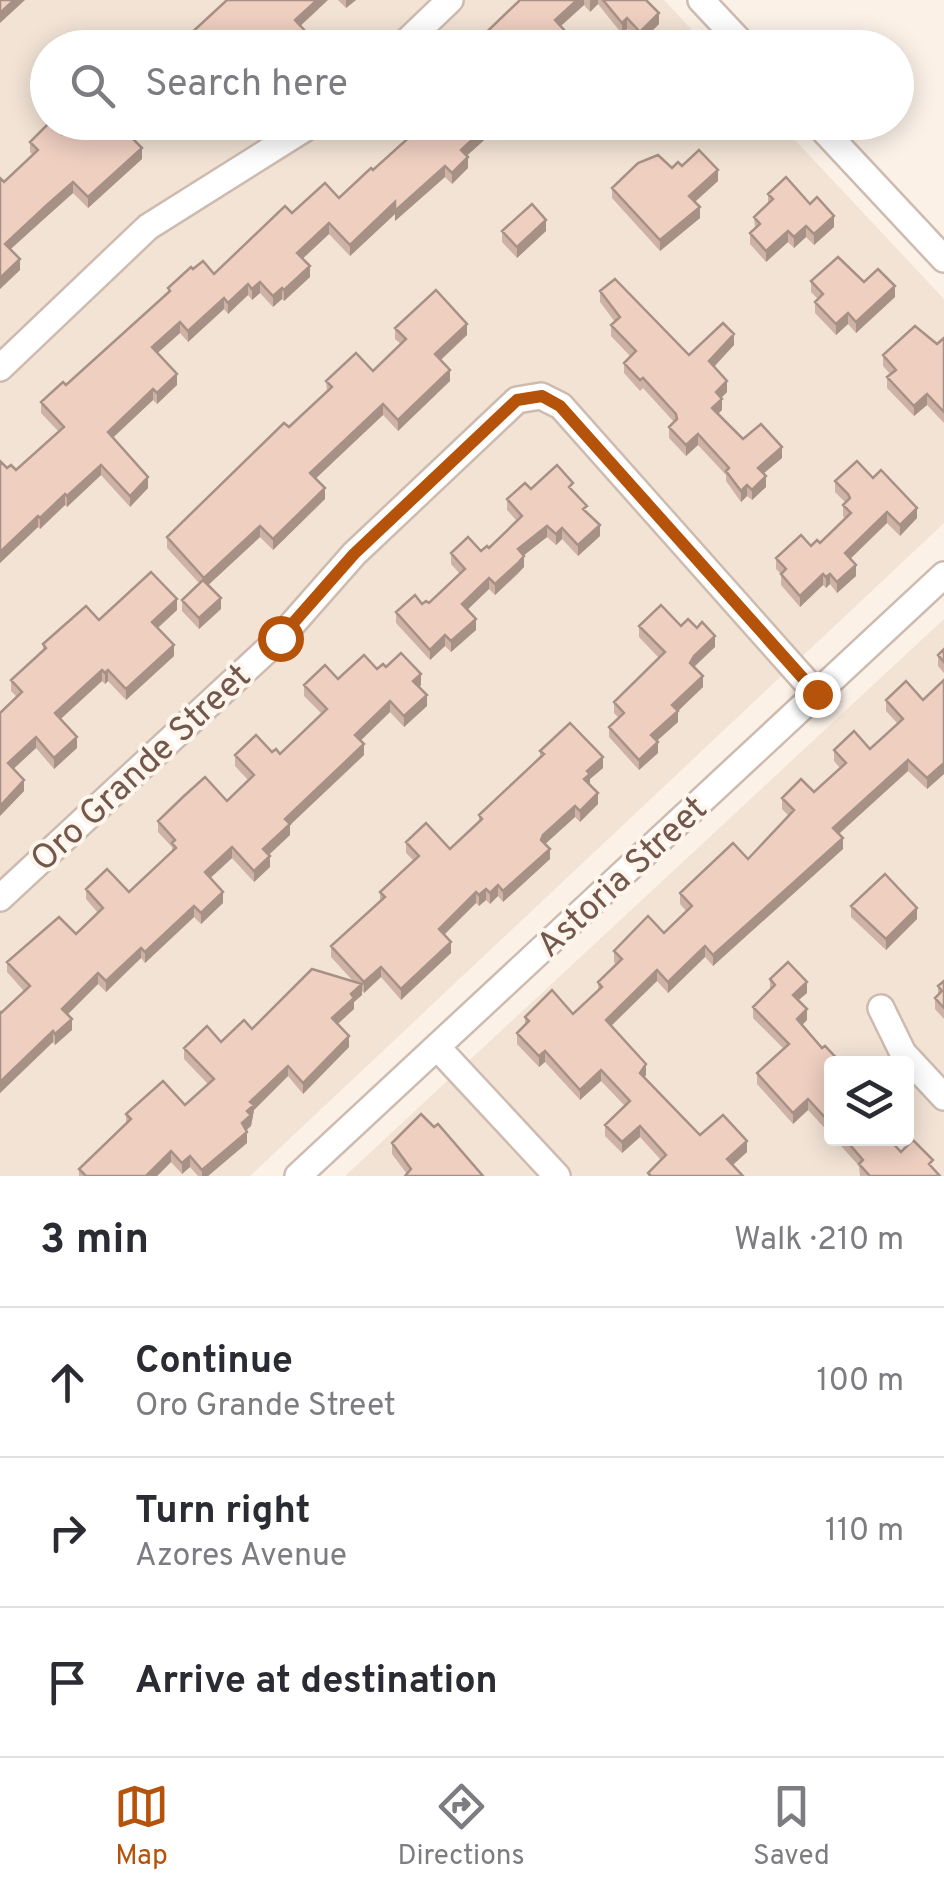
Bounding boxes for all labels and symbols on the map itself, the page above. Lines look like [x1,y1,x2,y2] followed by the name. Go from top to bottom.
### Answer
[258,616,304,662] route start
[23,656,261,883] street label: Oro Grande Street
[795,672,841,718] route end
[529,788,717,968] street label: Astoria Street

